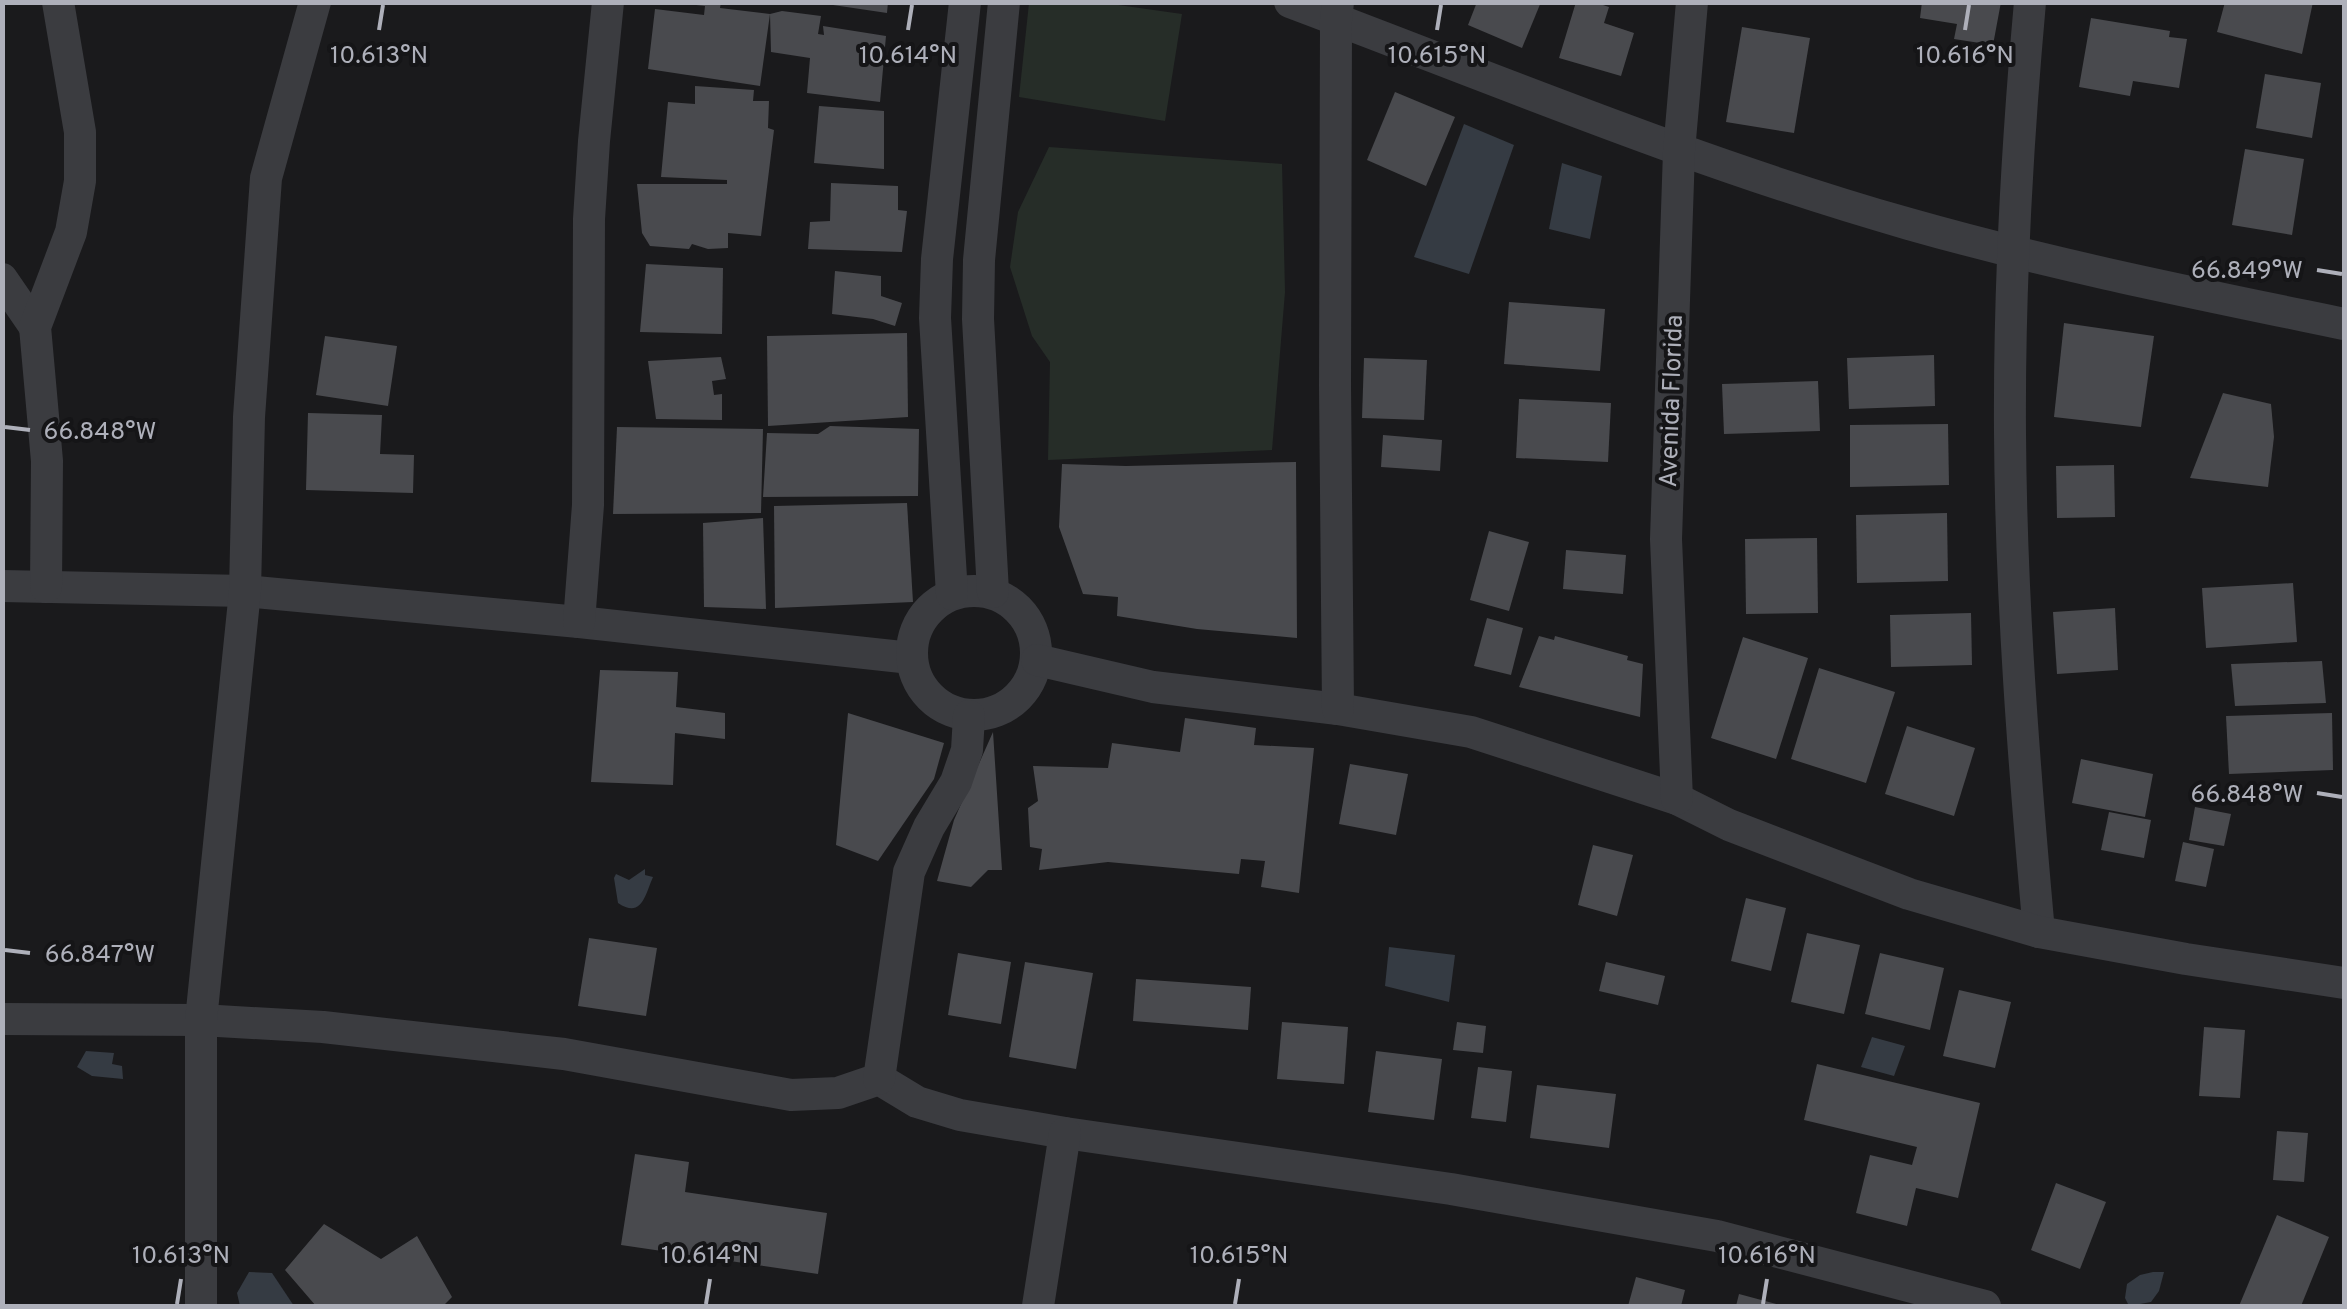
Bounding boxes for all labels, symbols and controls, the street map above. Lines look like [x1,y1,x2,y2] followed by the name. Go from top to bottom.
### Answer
[330,41,428,73] text: 10.613°N
[859,41,957,73] text: 10.614°N
[1388,41,1486,73] text: 10.615°N
[1916,41,2014,73] text: 10.616°N
[2191,256,2303,288] text: 66.849°W
[1654,314,1692,488] street label: Avenida Florida
[44,417,156,449] text: 66.848°W
[2191,780,2303,812] text: 66.848°W
[45,940,155,972] text: 66.847°W
[132,1241,230,1273] text: 10.613°N
[661,1241,759,1273] text: 10.614°N
[1190,1241,1288,1273] text: 10.615°N
[1718,1241,1816,1273] text: 10.616°N

